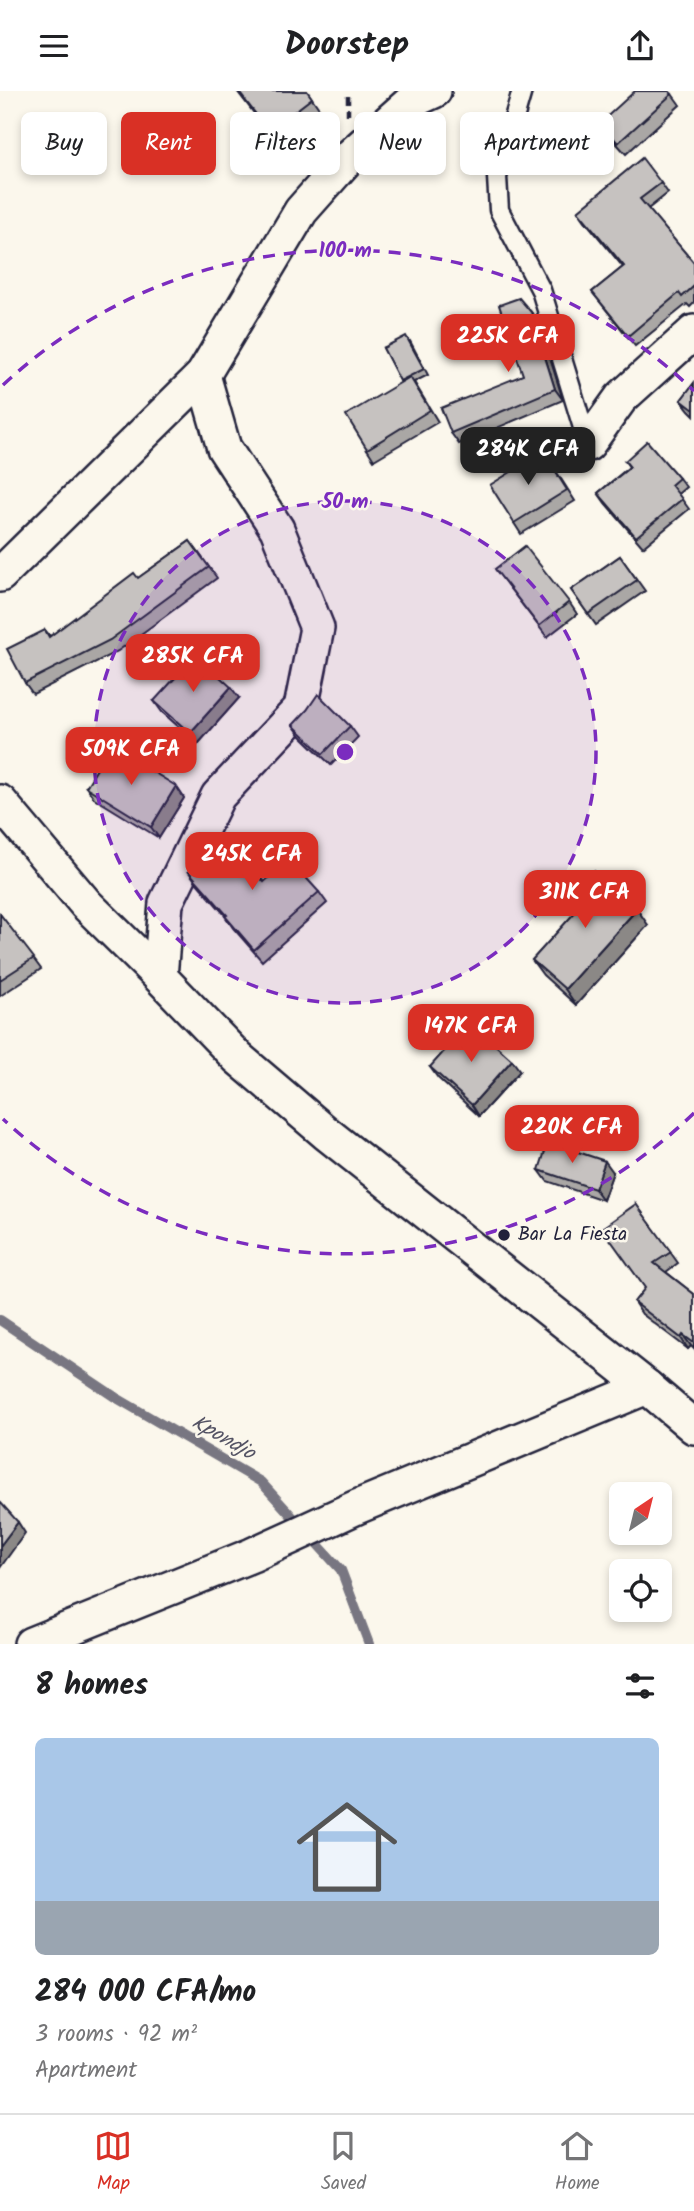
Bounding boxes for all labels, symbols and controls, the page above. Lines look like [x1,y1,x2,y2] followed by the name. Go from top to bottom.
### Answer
[285,20,409,71] text: Doorstep
[35,27,73,65] icon: menu
[621,27,659,65] icon: share
[21,112,107,175] chip: Buy
[121,112,216,175] chip: Rent
[230,112,340,175] chip: Filters
[354,112,446,175] chip: New
[460,112,614,175] chip: Apartment
[318,235,372,268] text: 100 m
[436,315,580,374] pin: 225K CFA
[457,319,559,355] text: 225K CFA
[456,427,600,487] pin: 284K CFA
[476,432,580,468] text: 284K CFA
[321,486,368,519] text: 50 m
[121,635,265,694] pin: 285K CFA
[142,639,244,675] text: 285K CFA
[59,727,203,787] pin: 509K CFA
[82,732,180,768] text: 509K CFA
[333,740,357,764] centre of rings
[180,833,324,892] pin: 245K CFA
[201,837,303,873] text: 245K CFA
[513,871,657,930] pin: 311K CFA
[540,875,630,911] text: 311K CFA
[399,1005,543,1064] pin: 147K CFA
[424,1009,518,1045] text: 147K CFA
[500,1105,644,1165] pin: 220K CFA
[521,1110,623,1146] text: 220K CFA
[518,1220,627,1250] place label: Bar La Fiesta
[496,1227,512,1243] marker: Bar La Fiesta
[185,1407,262,1470] water label: Kpondjo
[609,1482,672,1545] north arrow
[609,1482,672,1622] map controls
[609,1559,672,1622] button: locate
[35,1662,148,1710] text: 8 homes
[621,1667,659,1705] icon: filters
[284,1784,410,1910] icon: home
[35,1969,256,2017] text: 284 000 CFA/mo
[35,2017,197,2053] text: 3 rooms · 92 m²
[35,2053,137,2089] text: Apartment
[94,2127,132,2199] tab: Map
[321,2127,366,2199] tab: Saved
[555,2127,600,2199] tab: Home

